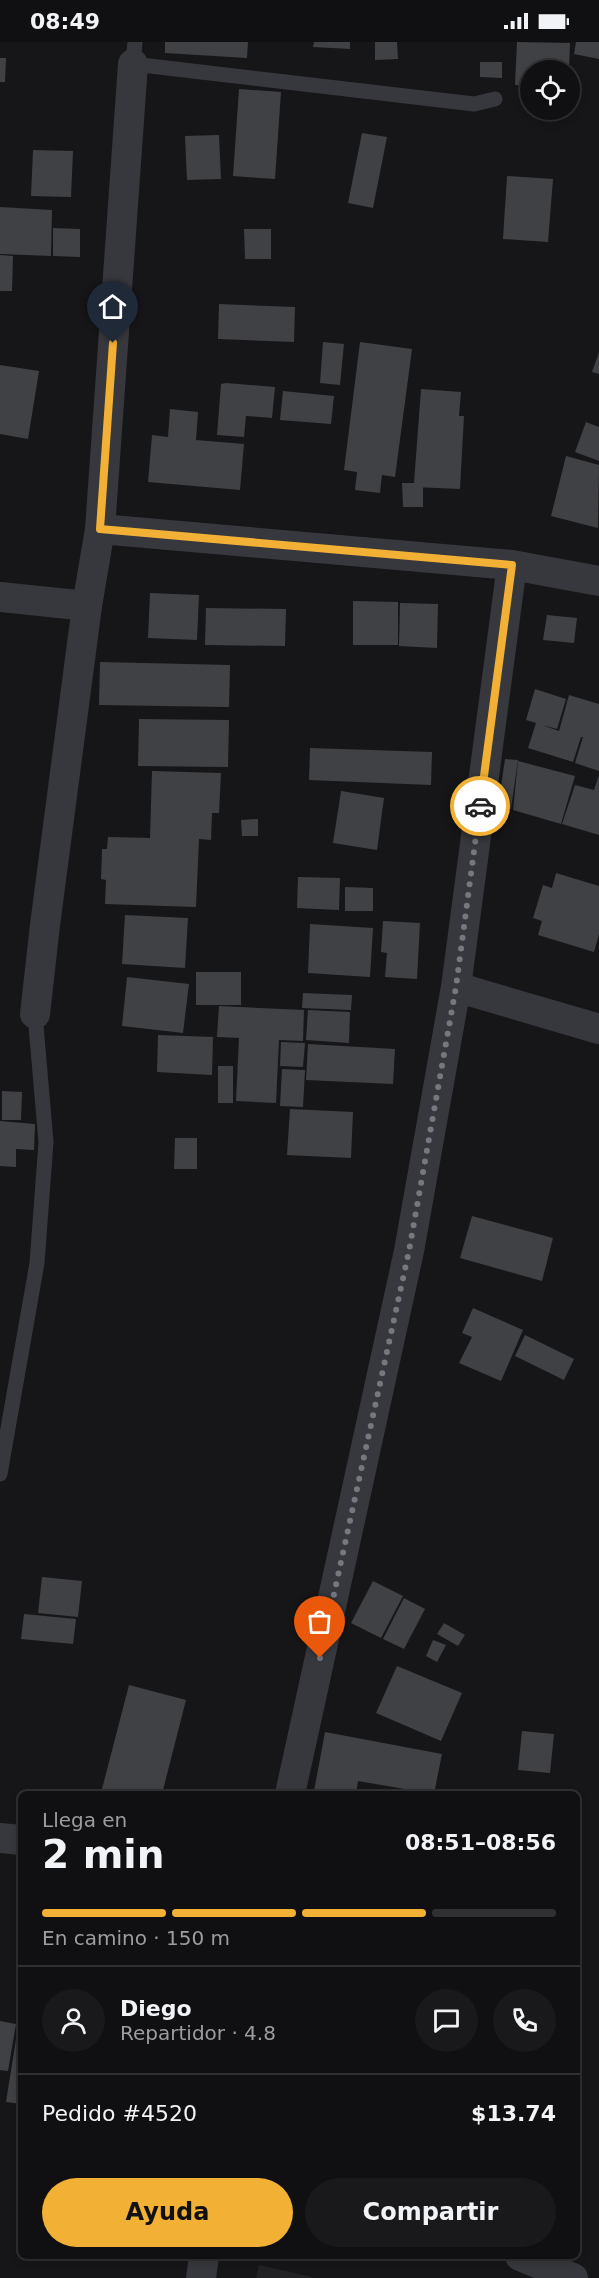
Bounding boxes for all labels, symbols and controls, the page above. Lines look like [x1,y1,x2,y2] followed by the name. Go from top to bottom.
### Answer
[30,9,100,34] text: 08:49
[520,60,580,120] map controls
[520,60,580,120] button: locate
[87,281,138,343] pin
[96,290,129,323] icon: home
[450,776,510,836] courier
[464,790,497,823] icon: car
[294,1596,345,1658] pin
[303,1605,336,1638] icon: bag
[42,1808,127,1832] text: Llega en
[405,1830,556,1855] text: 08:51–08:56
[42,1832,164,1877] text: 2 min
[42,1926,230,1950] text: En camino · 150 m
[42,1989,105,2052] button: person
[415,1989,478,2052] button: chat
[493,1989,556,2052] button: phone
[120,1996,192,2021] text: Diego
[120,2021,276,2045] text: Repartidor · 4.8
[42,2101,197,2126] text: Pedido #4520
[471,2101,556,2126] text: $13.74
[42,2178,293,2247] button: Ayuda
[305,2178,556,2247] button: Compartir

